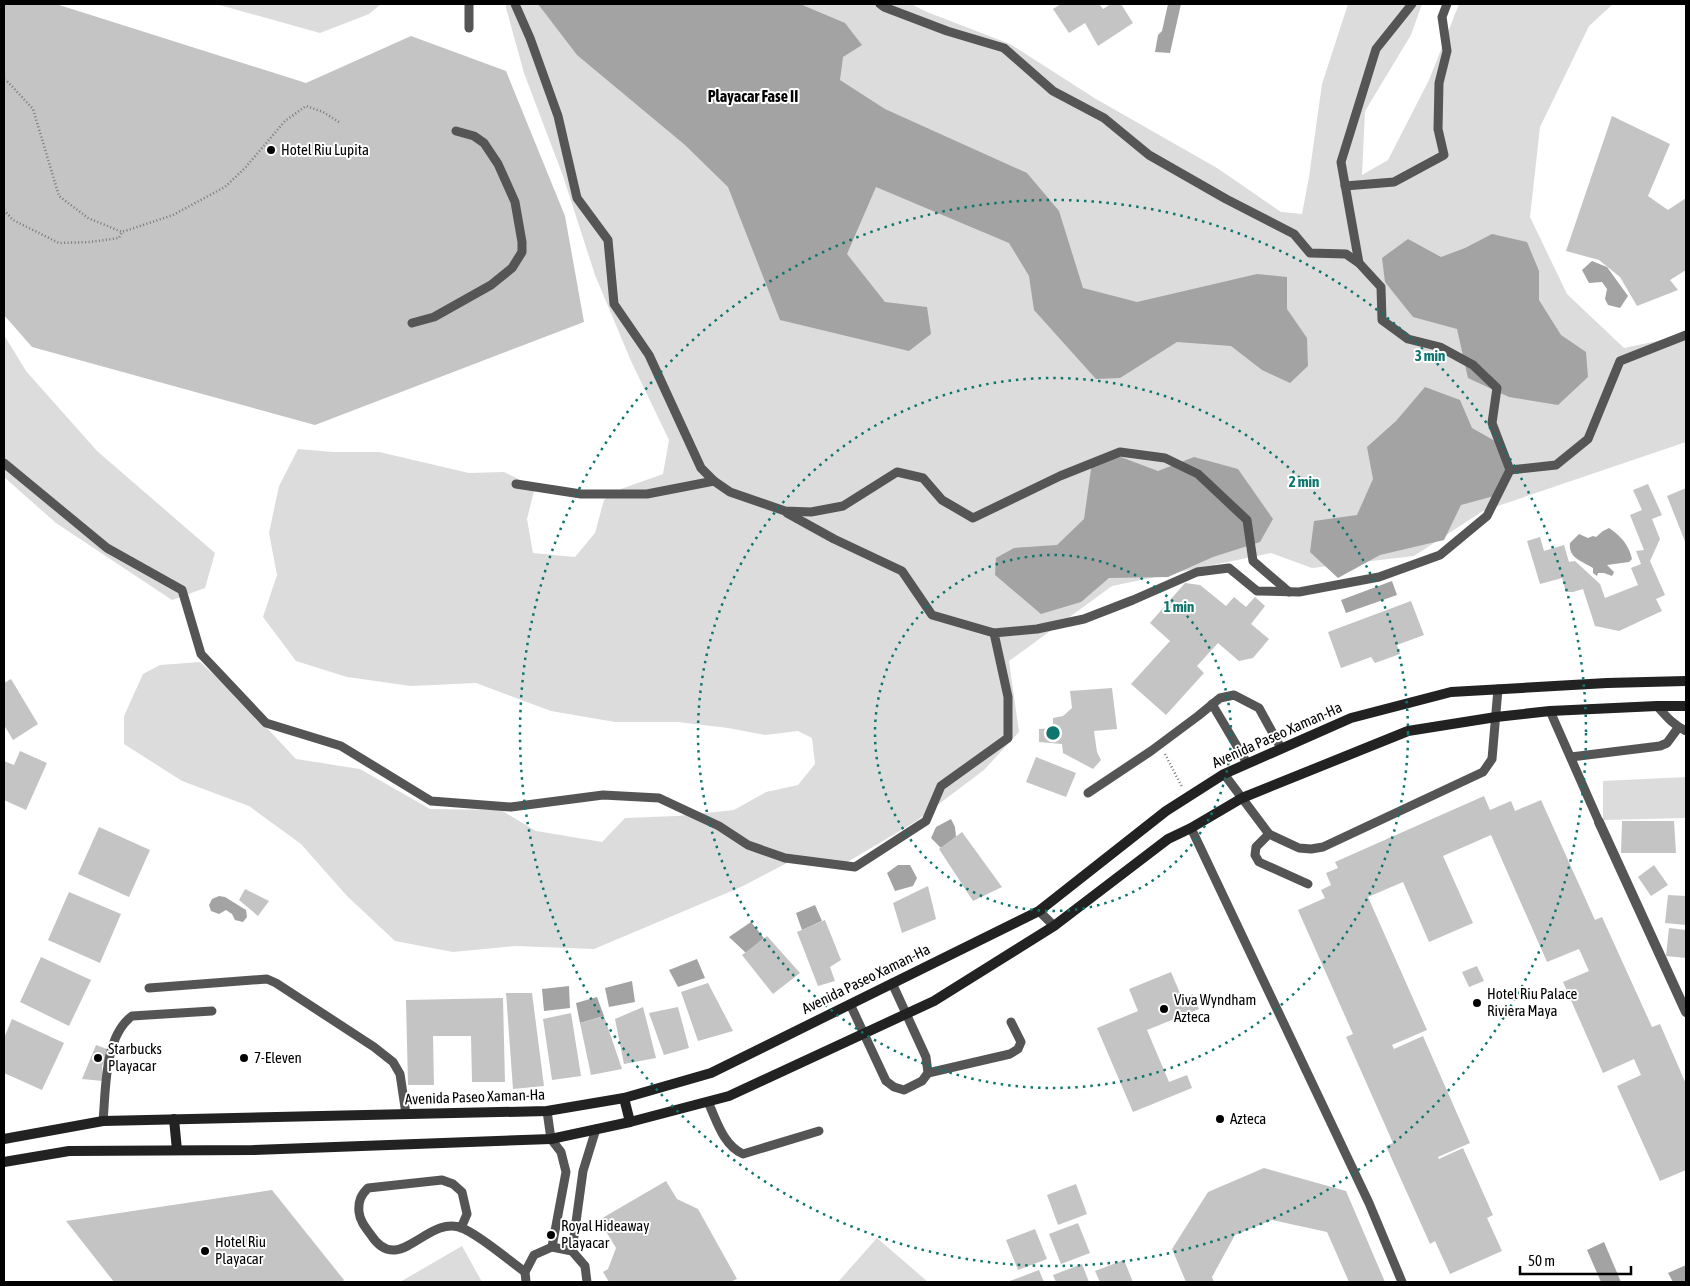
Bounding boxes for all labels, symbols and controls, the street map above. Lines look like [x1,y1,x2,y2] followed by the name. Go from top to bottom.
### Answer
[708,87,798,105] district label: Playacar Fase II
[281,141,369,158] place label: Hotel Riu Lupita
[265,144,277,156] marker: Hotel Riu Lupita
[1415,347,1445,364] text: 3 min
[1289,473,1319,490] text: 2 min
[1164,598,1194,615] text: 1 min
[1209,698,1344,771] street label: Avenida Paseo Xaman-Ha
[1044,724,1062,742] centre of rings
[799,940,933,1017] street label: Avenida Paseo Xaman-Ha
[1487,985,1578,1019] place label: Hotel Riu Palace Riviera Maya
[1174,991,1256,1025] place label: Viva Wyndham Azteca
[1471,997,1483,1009] marker: Hotel Riu Palace Riviera Maya
[1158,1003,1170,1015] marker: Viva Wyndham Azteca
[108,1040,162,1074] place label: Starbucks Playacar
[254,1049,302,1066] place label: 7-Eleven
[92,1052,104,1064] marker: Starbucks Playacar
[238,1052,250,1064] marker: 7-Eleven
[405,1086,545,1107] street label: Avenida Paseo Xaman-Ha
[1230,1110,1266,1127] place label: Azteca
[1214,1113,1226,1125] marker: Azteca
[561,1217,649,1251] place label: Royal Hideaway Playacar
[545,1229,557,1241] marker: Royal Hideaway Playacar
[215,1233,266,1267] place label: Hotel Riu Playacar
[1520,1244,1631,1276] scale bar
[199,1245,211,1257] marker: Hotel Riu Playacar
[1528,1252,1555,1269] text: 50 m

